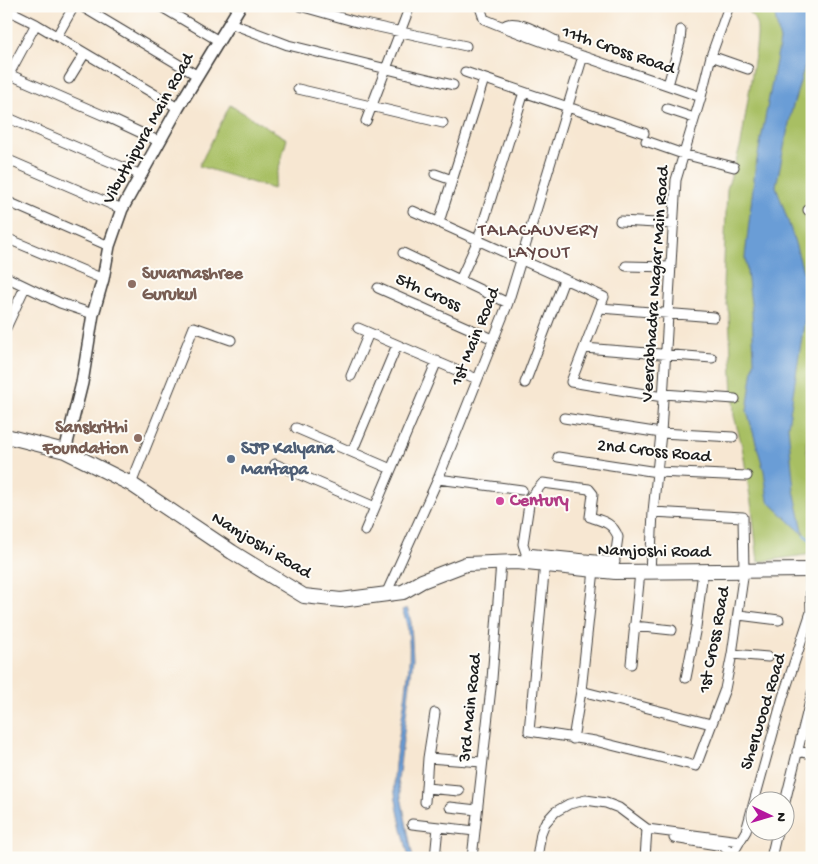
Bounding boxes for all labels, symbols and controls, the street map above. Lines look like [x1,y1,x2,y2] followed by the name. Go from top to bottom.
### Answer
[558,22,679,81] street label: 11th Cross Road
[98,49,200,209] street label: Vibuthipura Main Road
[637,164,675,404] street label: Veerabhadra Nagar Main Road
[477,220,600,265] district label: TALACAUVERY LAYOUT
[142,264,244,306] place label: Suvarnashree Gurukul
[392,269,465,317] street label: 5th Cross
[126,278,138,290] marker: Suvarnashree Gurukul
[446,284,506,390] street label: 1st Main Road
[42,418,128,460] place label: Sanskrithi Foundation
[132,432,144,444] marker: Sanskrithi Foundation
[596,436,713,469] street label: 2nd Cross Road
[241,439,335,481] place label: SJP Kalyana Mantapa
[225,453,237,465] marker: SJP Kalyana Mantapa
[509,491,569,512] place label: Century
[494,495,506,507] marker: Century
[207,508,316,585] street label: Namjoshi Road
[597,541,712,564] street label: Namjoshi Road
[694,584,736,696] street label: 1st Cross Road
[736,650,792,773] street label: Sherwood Road
[455,651,487,764] street label: 3rd Main Road
[746,792,796,842] north arrow
[772,812,789,822] text: N

